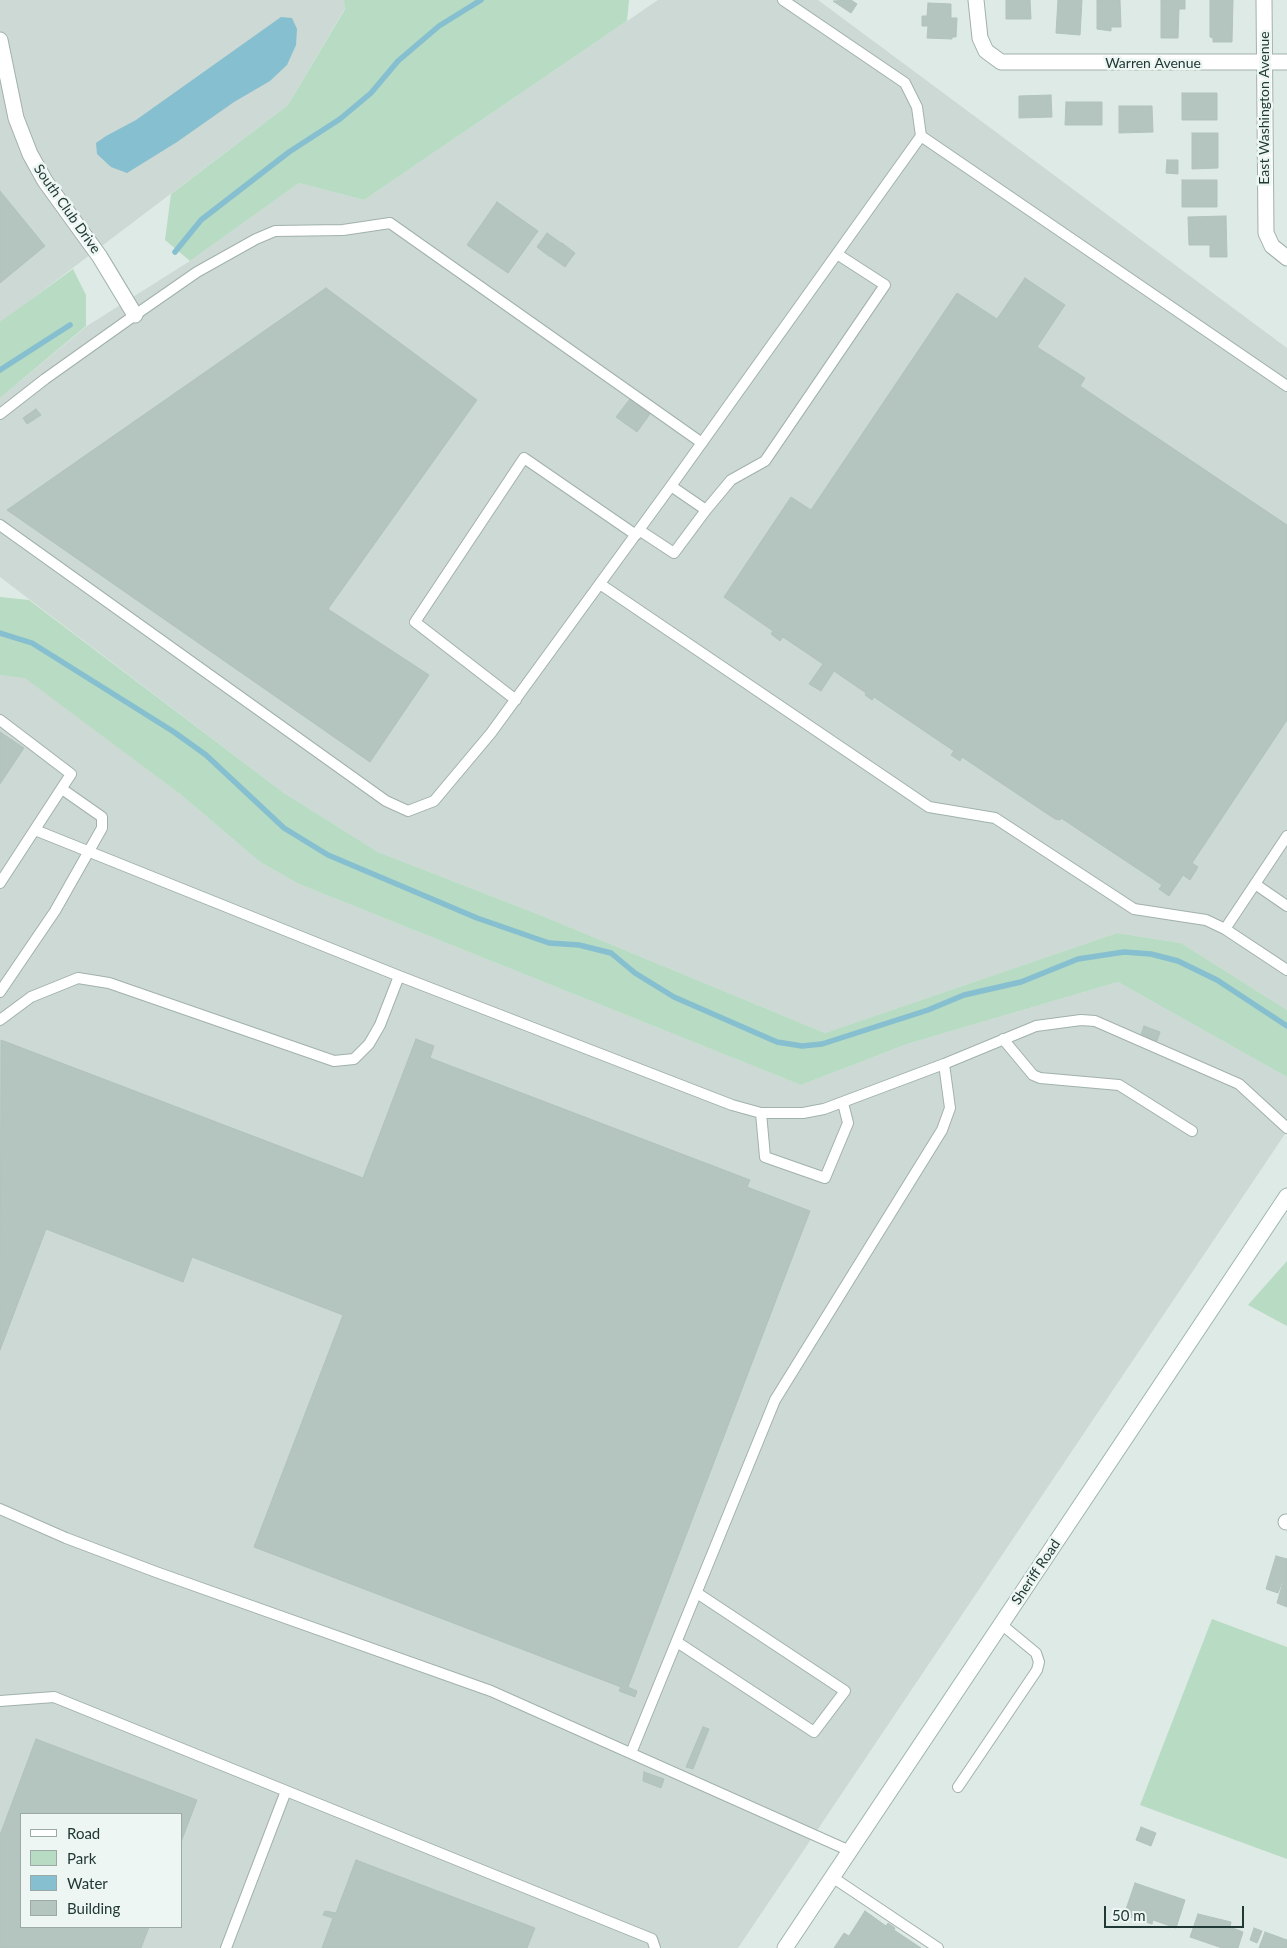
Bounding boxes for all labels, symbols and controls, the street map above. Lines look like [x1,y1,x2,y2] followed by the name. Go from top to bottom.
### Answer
[1256,31,1272,185] street label: East Washington Avenue
[1105,55,1201,71] street label: Warren Avenue
[30,161,104,257] street label: South Club Drive
[1008,1536,1064,1608] street label: Sheriff Road
[20,1813,182,1928] legend
[67,1824,100,1842] text: Road
[67,1849,96,1867] text: Park
[67,1874,108,1892] text: Water
[1107,1896,1247,1928] scale bar
[67,1899,120,1917] text: Building
[1112,1906,1146,1924] text: 50 m

